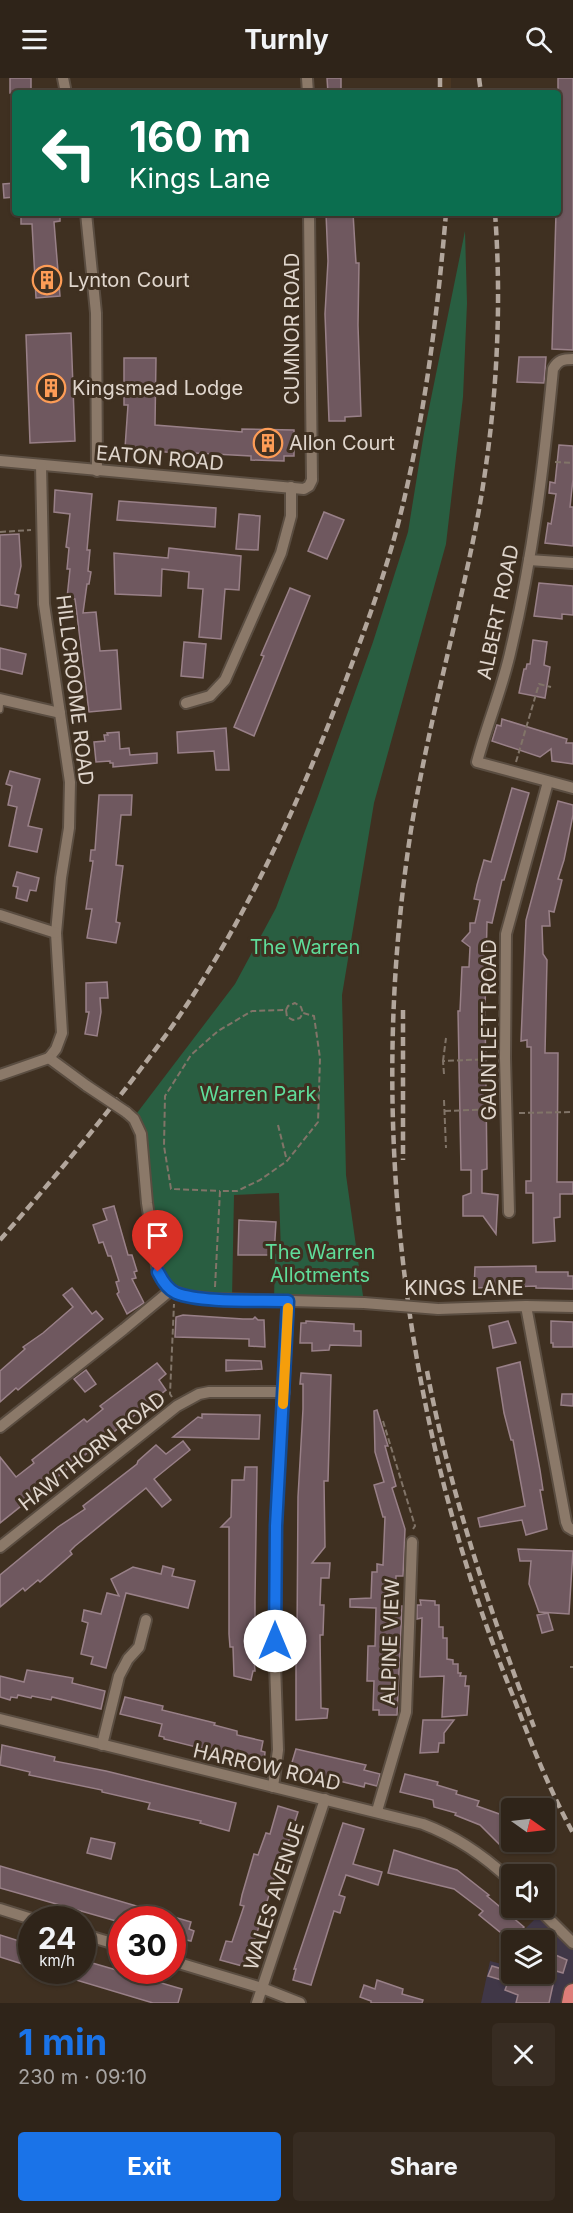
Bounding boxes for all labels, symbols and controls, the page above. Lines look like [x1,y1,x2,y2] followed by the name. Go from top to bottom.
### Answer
[18,23,51,56] icon: menu
[244,23,329,56] text: Turnly
[522,23,555,56] icon: search
[129,111,251,162] text: 160 m
[30,114,108,192] icon: left
[129,162,271,195] text: Kings Lane
[280,253,304,405] street label: CUMNOR ROAD
[31,264,63,296] building icon: Lynton Court
[68,268,190,292] place label: Lynton Court
[35,372,67,404] building icon: Kingsmead Lodge
[72,376,243,400] place label: Kingsmead Lodge
[252,427,284,459] building icon: Allon Court
[289,431,395,455] place label: Allon Court
[95,440,225,476] street label: EATON ROAD
[472,542,524,682] street label: ALBERT ROAD
[51,593,99,787] street label: HILLCROOME ROAD
[250,935,360,959] park label: The Warren
[477,939,501,1121] street label: GAUNTLETT ROAD
[200,1082,316,1106] park label: Warren Park
[132,1210,183,1272] pin
[141,1219,174,1252] icon: arrive
[265,1240,375,1287] park label: The Warren Allotments
[404,1276,524,1300] street label: KINGS LANE
[14,1386,170,1516] street label: HAWTHORN ROAD
[376,1578,404,1706] street label: ALPINE VIEW
[243,1609,307,1673] position arrow
[191,1738,343,1796] street label: HARROW ROAD
[501,1798,555,1852] north arrow
[501,1798,555,1984] map controls
[239,1819,309,1973] street label: WALES AVENUE
[501,1864,555,1918] button: sound
[108,1906,186,1984] speed limit sign: 30
[38,1920,76,1956] text: 24
[501,1930,555,1984] button: layers
[39,1951,75,1970] text: km/h
[18,2020,107,2064] text: 1 min
[492,2023,555,2086] button: close
[18,2065,147,2089] text: 230 m · 09:10
[18,2132,281,2201] button: Exit
[293,2132,555,2201] button: Share

